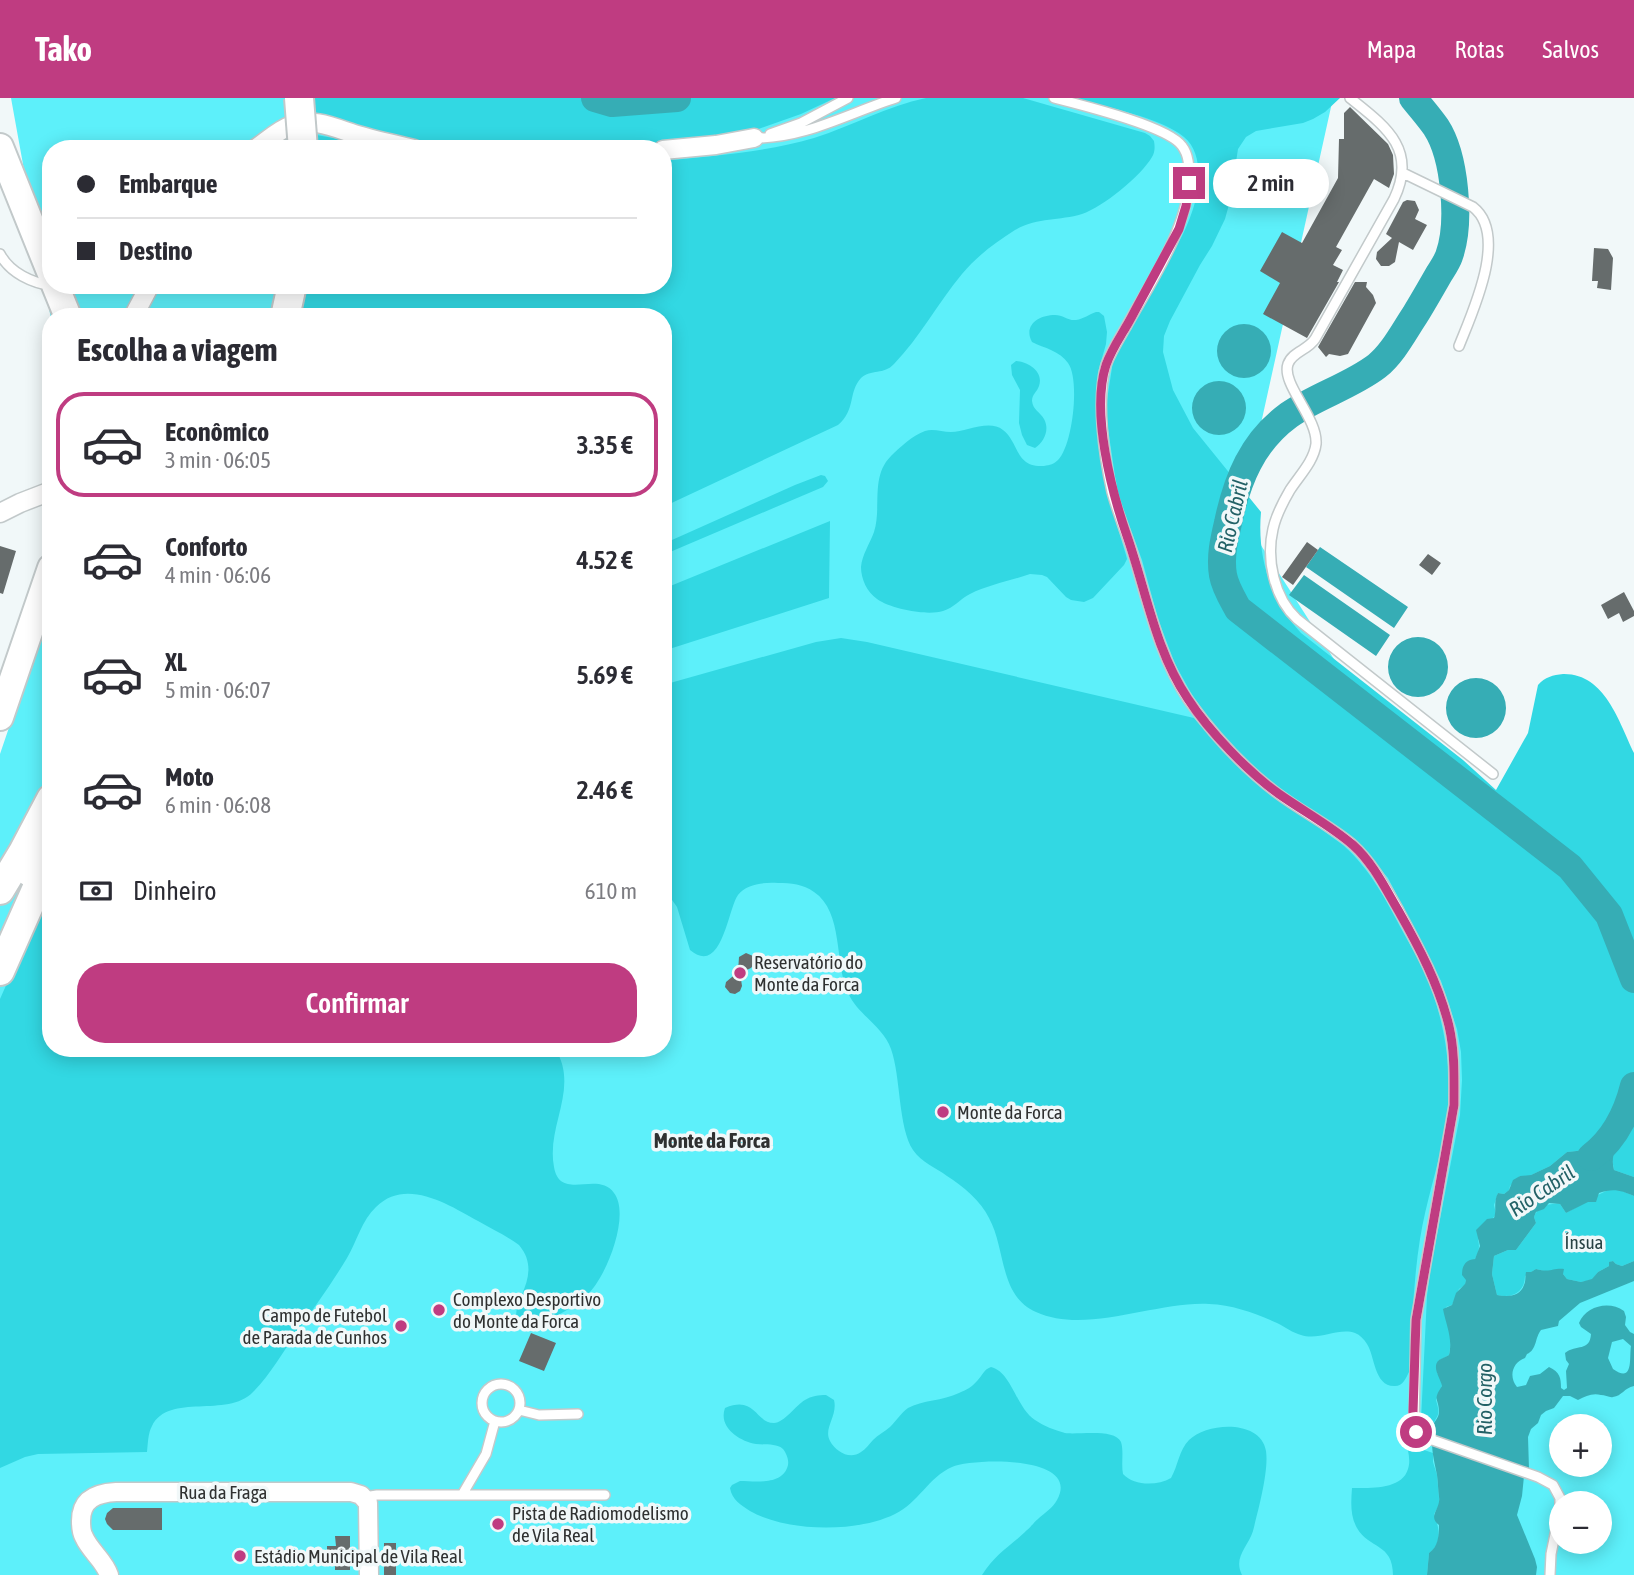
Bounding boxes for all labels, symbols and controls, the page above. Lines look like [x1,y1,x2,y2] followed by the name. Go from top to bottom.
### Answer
[35,30,92,68] text: Tako
[1367,36,1416,63] text: Mapa
[1454,36,1504,63] text: Rotas
[1542,36,1599,63] text: Salvos
[1214,158,1329,208] callout: 2 min
[1173,167,1205,199] route end
[119,169,218,199] text: Embarque
[1248,170,1294,196] text: 2 min
[119,236,193,266] text: Destino
[77,331,277,368] text: Escolha a viagem
[81,413,144,476] icon: car
[165,417,269,447] text: Econômico
[576,430,633,460] text: 3.35 €
[165,447,271,473] text: 3 min · 06:05
[1212,477,1252,554] water label: Rio Cabril
[81,528,144,591] icon: car
[165,532,248,562] text: Conforto
[576,545,633,575] text: 4.52 €
[165,562,271,588] text: 4 min · 06:06
[81,643,144,706] icon: car
[165,647,187,677] text: XL
[576,660,633,690] text: 5.69 €
[165,677,271,703] text: 5 min · 06:07
[81,758,144,821] icon: car
[165,762,214,792] text: Moto
[576,775,633,805] text: 2.46 €
[165,792,271,818] text: 6 min · 06:08
[77,872,115,910] icon: cash
[133,876,216,906] text: Dinheiro
[585,878,637,904] text: 610 m
[754,951,863,995] place label: Reservatório do Monte da Forca
[77,963,637,1043] button: Confirmar
[732,965,748,981] marker: Reservatório do Monte da Forca
[957,1101,1063,1123] place label: Monte da Forca
[935,1104,951,1120] marker: Monte da Forca
[654,1128,771,1152] district label: Monte da Forca
[1504,1160,1579,1221] water label: Rio Cabril
[1565,1231,1603,1253] park label: Ínsua
[453,1288,601,1332] place label: Complexo Desportivo do Monte da Forca
[431,1302,447,1318] marker: Complexo Desportivo do Monte da Forca
[242,1304,387,1348] place label: Campo de Futebol de Parada de Cunhos
[393,1318,409,1334] marker: Campo de Futebol de Parada de Cunhos
[1472,1363,1496,1435] water label: Rio Corgo
[1549,1414,1612,1554] map controls
[1549,1414,1612,1477] button: +
[1400,1416,1432,1448] route start
[179,1481,267,1503] street label: Rua da Fraga
[1549,1491,1612,1554] button: −
[512,1502,689,1546] place label: Pista de Radiomodelismo de Vila Real
[490,1516,506,1532] marker: Pista de Radiomodelismo de Vila Real
[254,1545,463,1567] place label: Estádio Municipal de Vila Real
[232,1548,248,1564] marker: Estádio Municipal de Vila Real

